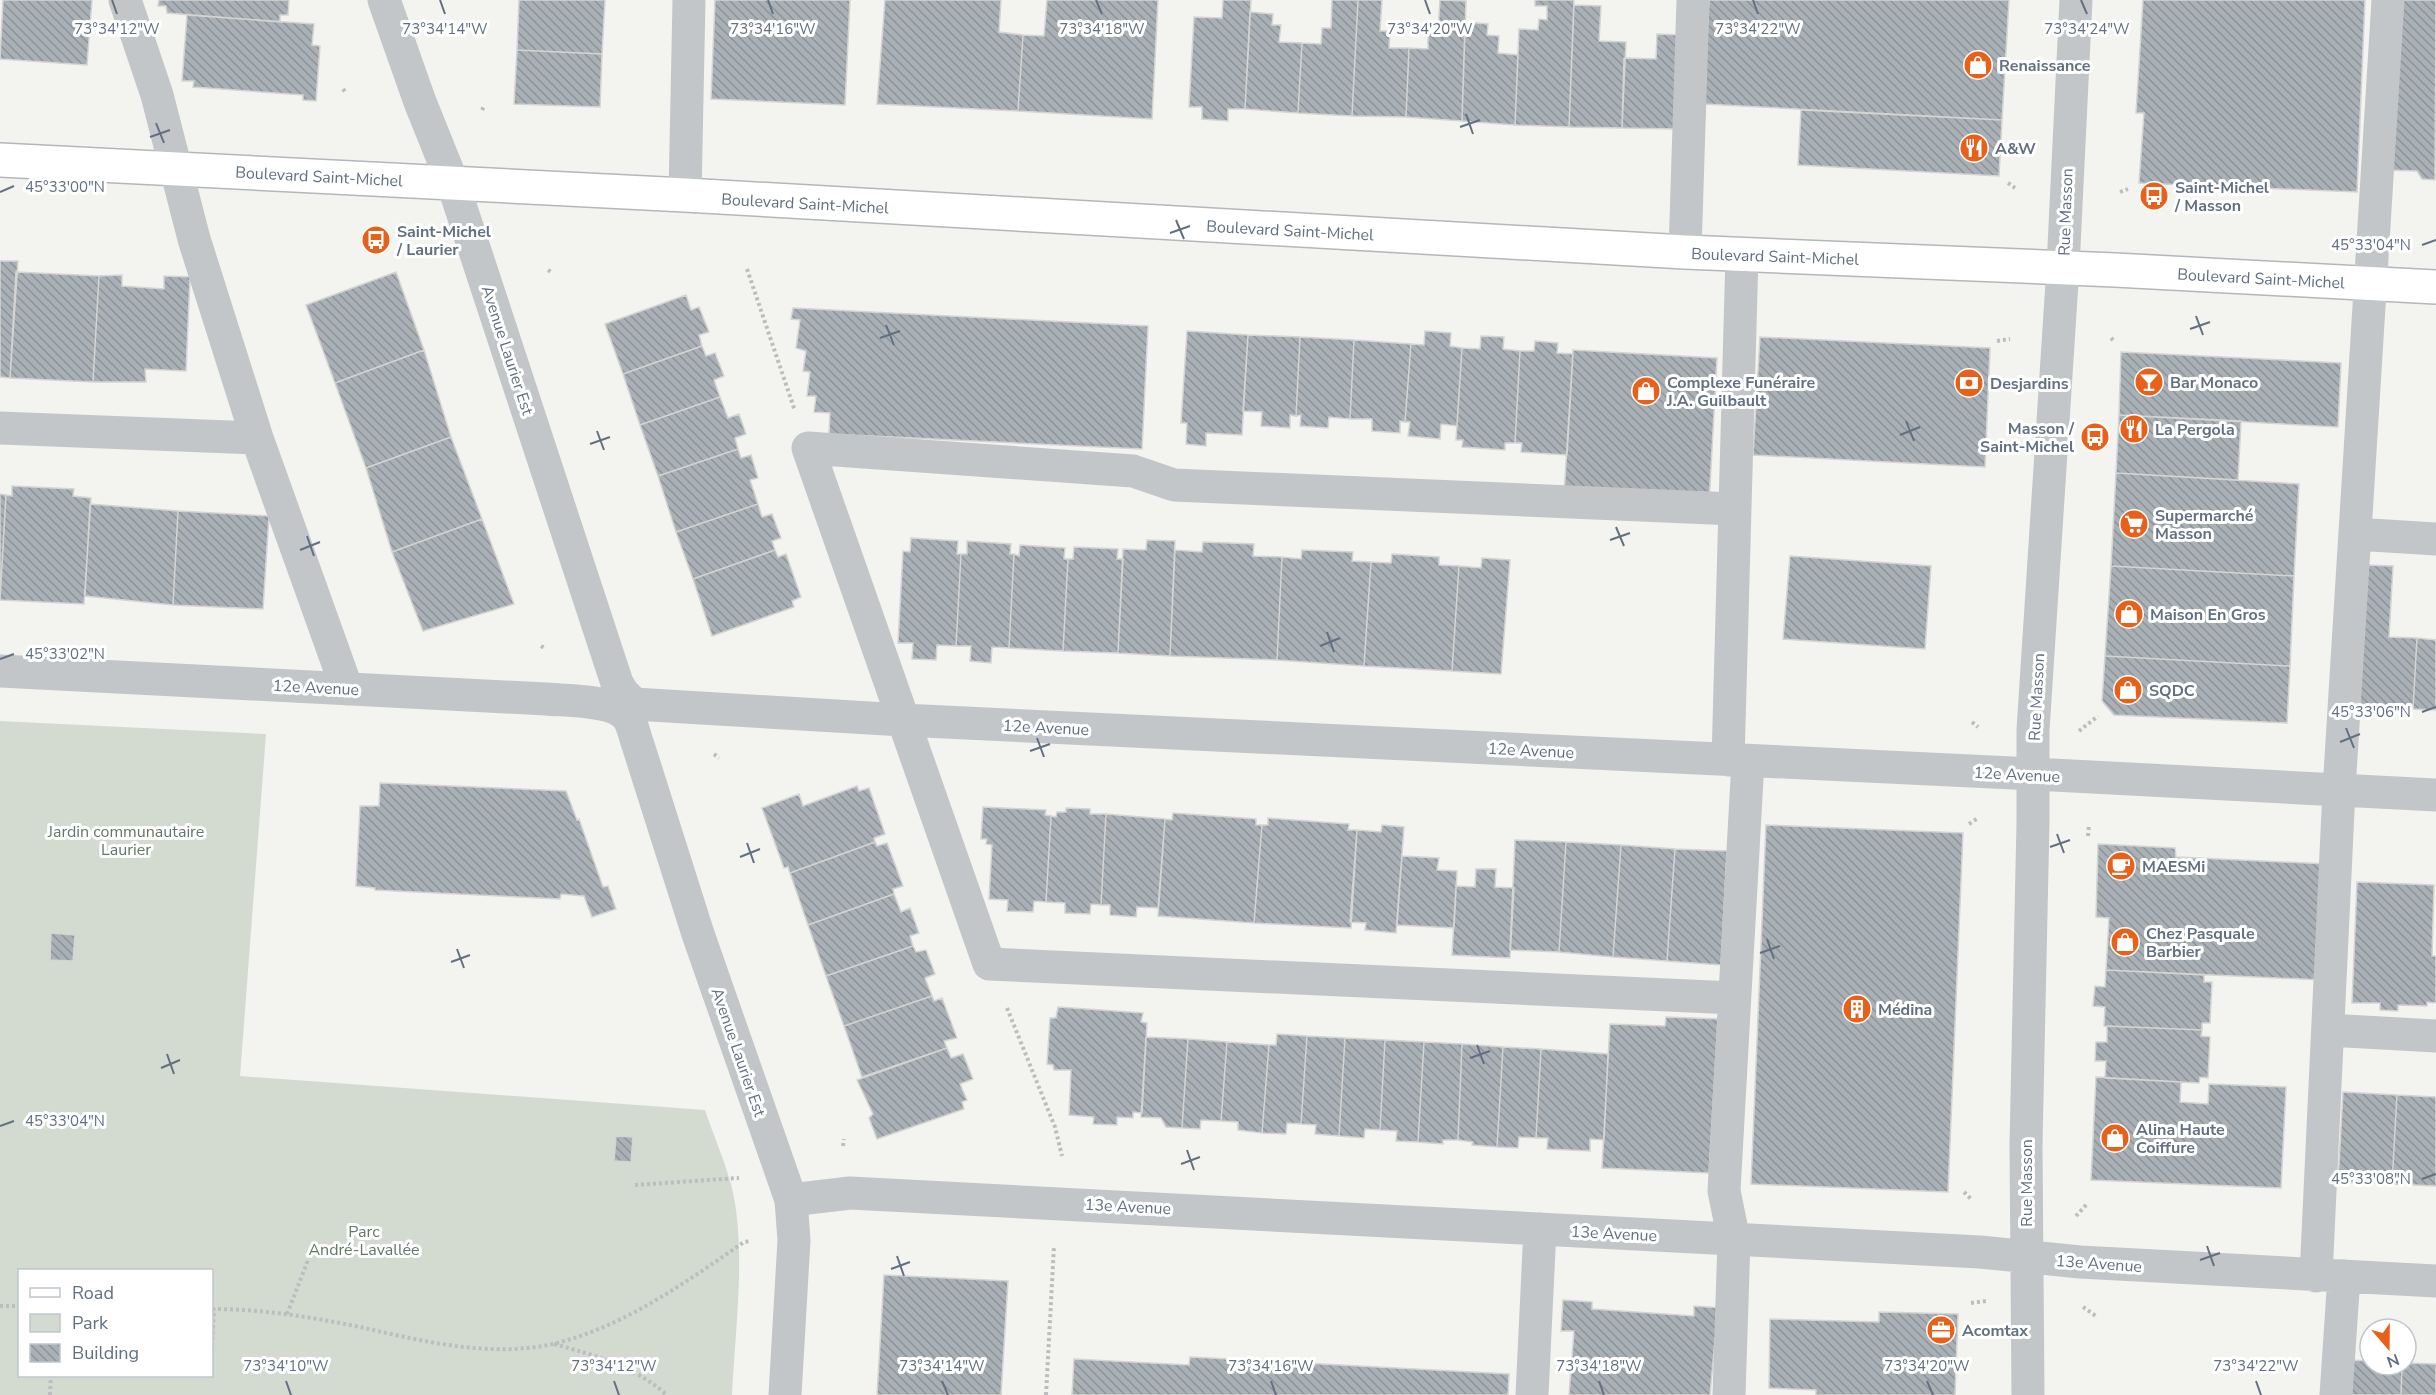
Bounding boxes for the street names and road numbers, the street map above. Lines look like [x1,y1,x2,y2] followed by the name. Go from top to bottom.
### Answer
[235,162,404,192] street label: Boulevard Saint-Michel
[2053,168,2079,256] street label: Rue Masson
[721,189,890,219] street label: Boulevard Saint-Michel
[1206,216,1375,246] street label: Boulevard Saint-Michel
[1691,243,1859,271] street label: Boulevard Saint-Michel
[2177,264,2346,294] street label: Boulevard Saint-Michel
[476,283,538,418] street label: Avenue Laurier Est
[2024,653,2050,741] street label: Rue Masson
[272,675,360,701] street label: 12e Avenue
[1002,715,1090,741] street label: 12e Avenue
[1487,738,1575,764] street label: 12e Avenue
[1973,762,2061,788] street label: 12e Avenue
[706,985,771,1120] street label: Avenue Laurier Est
[2016,1139,2038,1227] street label: Rue Masson
[1084,1194,1172,1220] street label: 13e Avenue
[1570,1221,1658,1247] street label: 13e Avenue
[2055,1250,2143,1278] street label: 13e Avenue

